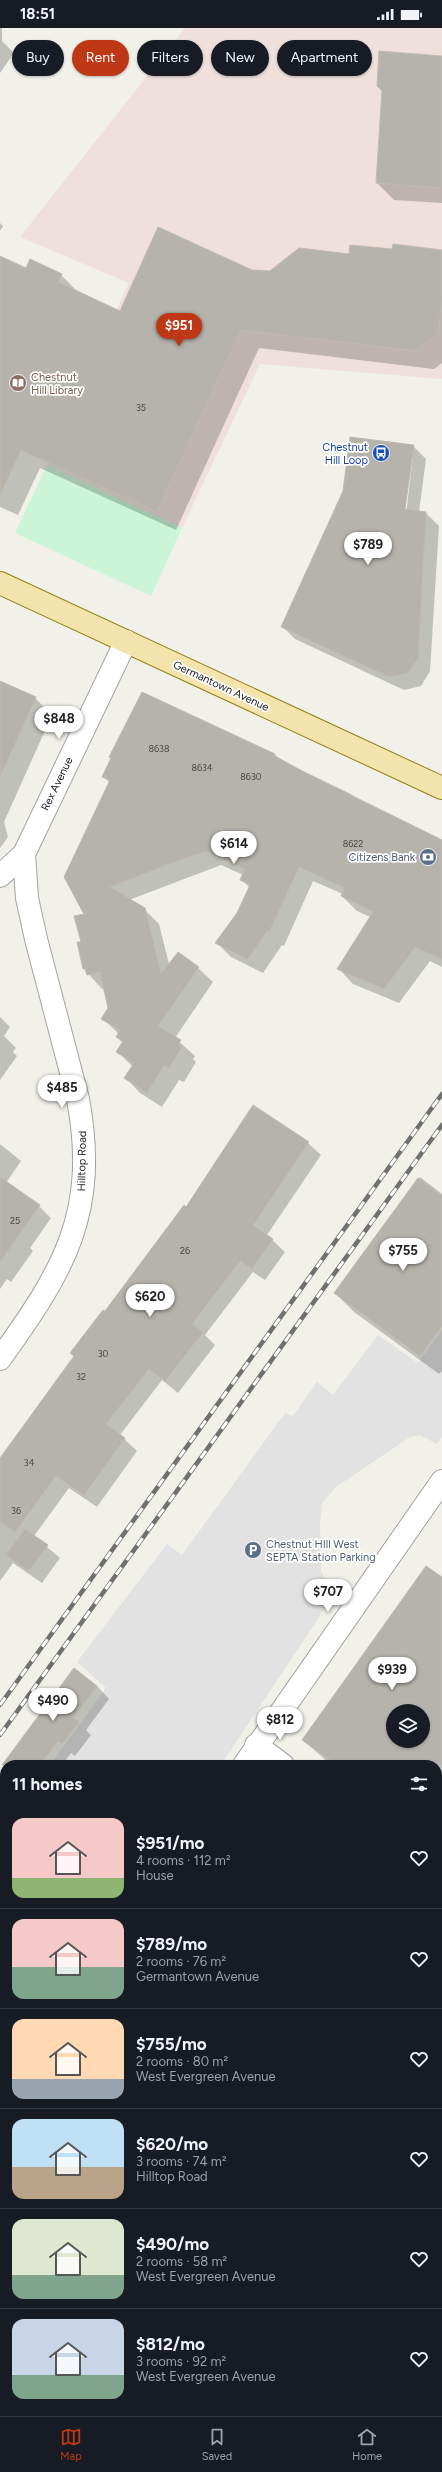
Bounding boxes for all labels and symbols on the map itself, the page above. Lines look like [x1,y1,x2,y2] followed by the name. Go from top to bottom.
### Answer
[155,313,203,347] pin: $951
[31,371,83,397] place label: Chestnut Hill Library
[8,373,28,393] library icon: Chestnut Hill Library
[136,402,146,413] house number: 35
[322,441,368,467] place label: Chestnut Hill Loop
[371,443,391,463] bus stop icon: Chestnut Hill Loop
[344,532,392,566] pin: $789
[171,658,271,714] street label: Germantown Avenue
[35,706,83,740] pin: $848
[148,743,170,754] house number: 8638
[38,755,76,813] street label: Rex Avenue
[191,762,213,773] house number: 8634
[240,771,262,782] house number: 8630
[210,831,258,865] pin: $614
[343,838,363,849] house number: 8622
[418,847,438,867] bank icon: Citizens Bank
[349,851,416,864] place label: Citizens Bank
[38,1075,86,1109] pin: $485
[75,1131,89,1191] street label: Hilltop Road
[10,1215,20,1226] house number: 25
[379,1238,427,1272] pin: $755
[180,1245,190,1256] house number: 26
[126,1284,174,1318] pin: $620
[98,1348,109,1359] house number: 30
[76,1371,86,1382] house number: 32
[24,1457,35,1468] house number: 34
[11,1505,21,1516] house number: 36
[266,1538,376,1564] place label: Chestnut HIll West SEPTA Station Parking
[243,1540,263,1560] parking icon: Chestnut HIll West SEPTA Station Parking
[304,1579,352,1613] pin: $707
[368,1657,416,1691] pin: $939
[29,1688,77,1722] pin: $490
[256,1707,304,1741] pin: $812

